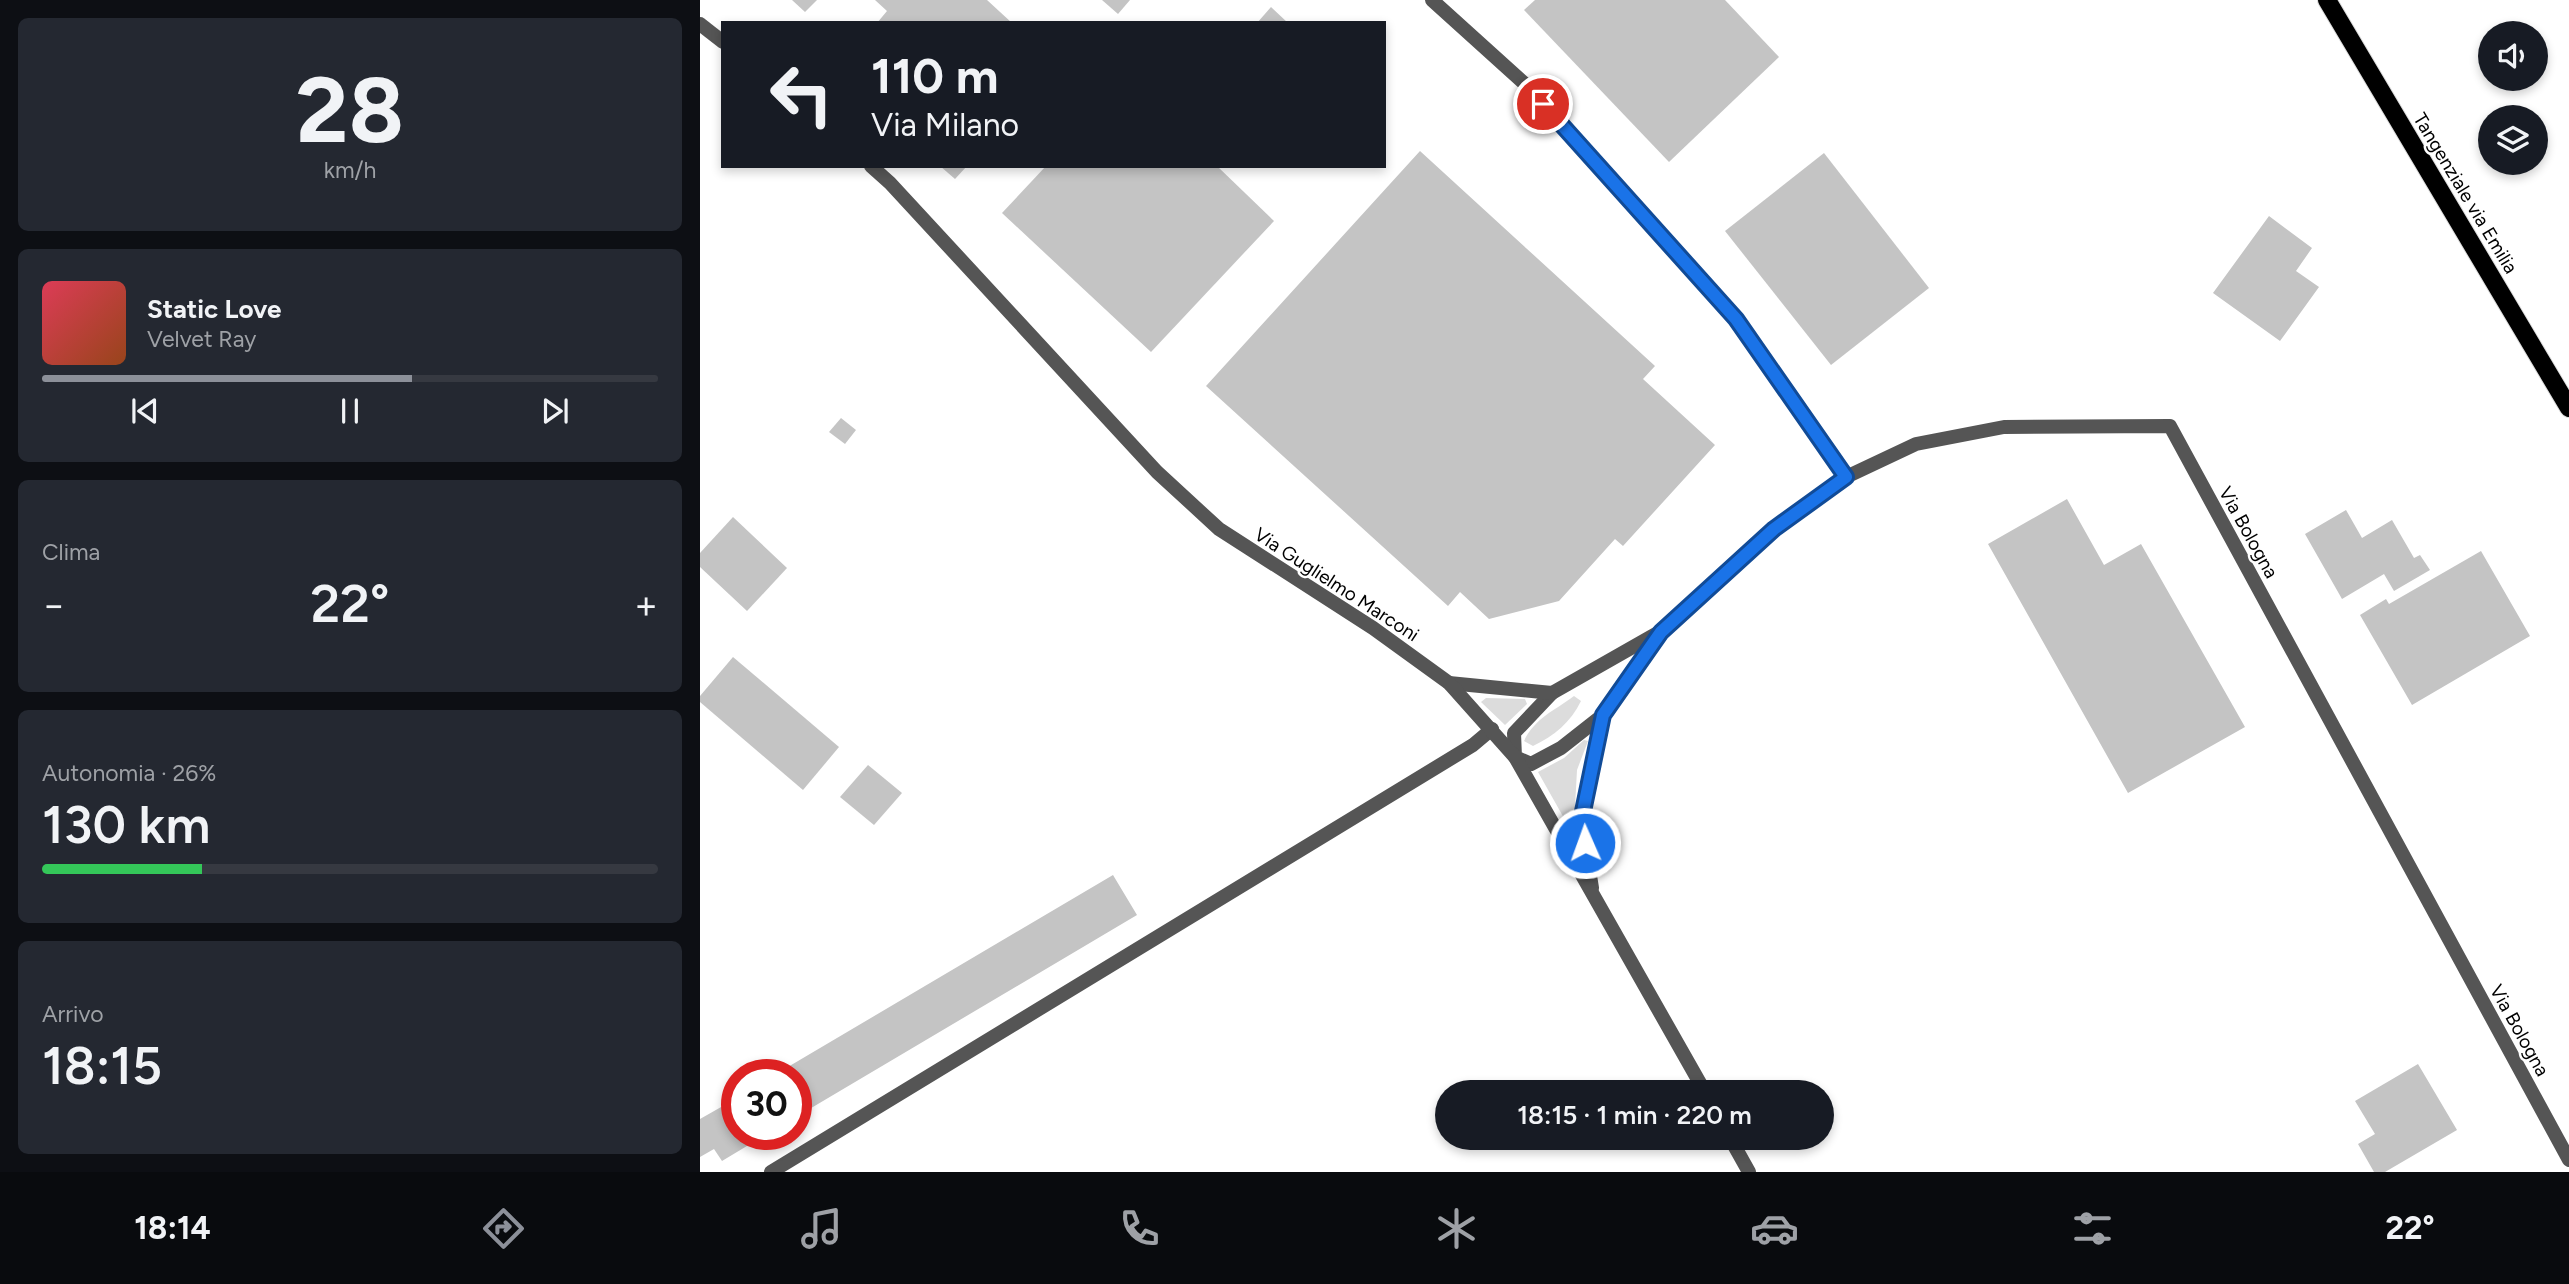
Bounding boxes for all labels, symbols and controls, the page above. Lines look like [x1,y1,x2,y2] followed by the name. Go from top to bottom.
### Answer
[2478,21,2548,175] map controls
[2478,21,2548,91] button: sound
[871,46,999,105] text: 110 m
[756,49,847,140] icon: left
[296,56,404,165] text: 28
[1513,74,1573,134] pin
[1524,85,1562,123] icon: arrive
[2478,105,2548,175] button: layers
[871,106,1019,144] text: Via Milano
[2409,109,2523,278] street label: Tangenziale via Emilia
[324,156,376,184] text: km/h
[147,293,281,325] text: Static Love
[147,325,256,353] text: Velvet Ray
[126,392,164,430] icon: previous
[331,392,369,430] icon: pause
[536,392,574,430] icon: next
[2214,482,2283,582] street label: Via Bologna
[1250,523,1423,646] street label: Via Guglielmo Marconi
[42,538,100,566] text: Clima
[311,573,389,635] text: 22°
[42,582,66,628] text: −
[634,582,658,628] text: +
[42,759,216,787] text: Autonomia · 26%
[42,794,210,856] text: 130 km
[1548,806,1622,880] position arrow
[2485,980,2554,1080] street label: Via Bologna
[42,1000,104,1028] text: Arrivo
[42,1035,162,1097] text: 18:15
[721,1059,812,1150] speed limit sign: 30
[1517,1099,1752,1131] text: 18:15 · 1 min · 220 m
[479,1204,528,1253] icon: directions
[797,1204,846,1253] icon: music
[1115,1204,1164,1253] icon: phone
[1432,1204,1481,1253] icon: climate
[1750,1204,1799,1253] icon: car
[2068,1204,2117,1253] icon: filters
[134,1209,211,1247] text: 18:14
[2385,1209,2435,1247] text: 22°

